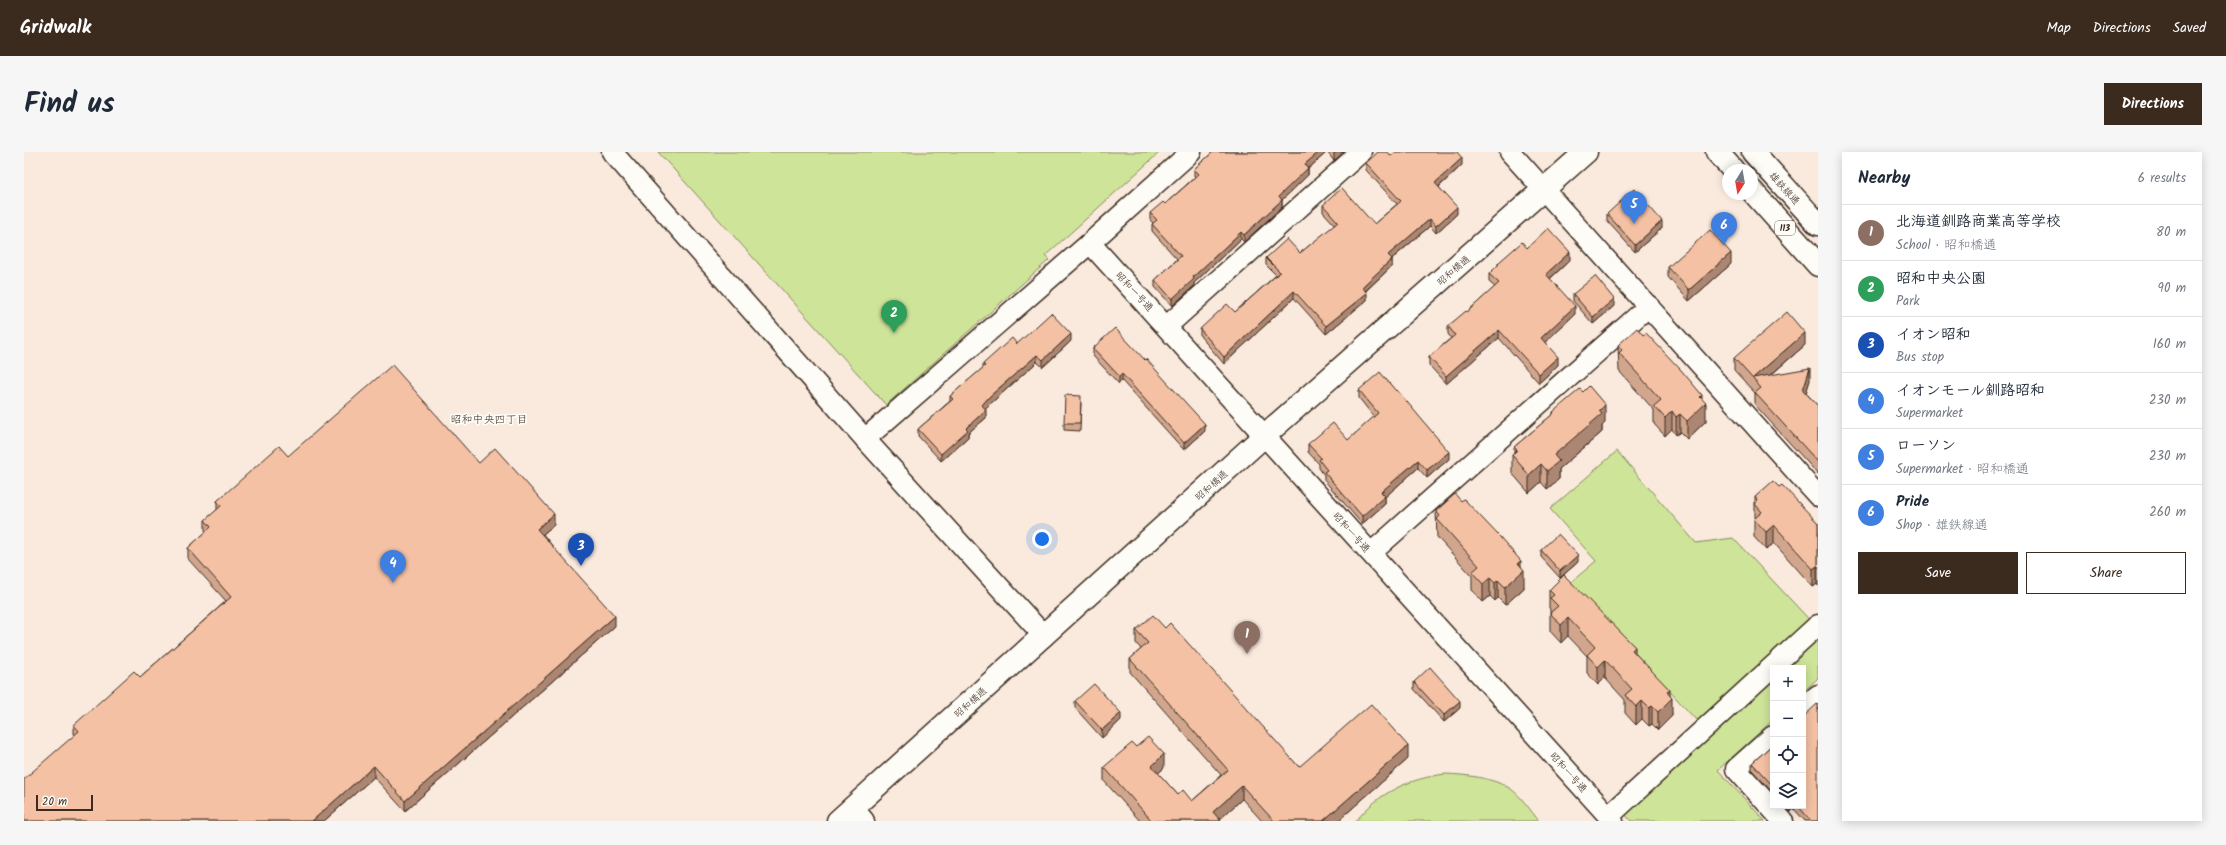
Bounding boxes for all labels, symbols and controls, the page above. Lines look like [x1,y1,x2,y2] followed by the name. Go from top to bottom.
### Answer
[20,13,91,43] text: Gridwalk
[2046,17,2071,39] text: Map
[2093,17,2151,39] text: Directions
[2173,17,2206,39] text: Saved
[24,82,115,127] text: Find us
[2104,83,2202,125] button: Directions
[1722,164,1758,200] north arrow
[1858,165,1910,192] text: Nearby
[1765,168,1804,209] street label: 雄鉄線通
[2138,168,2186,189] text: 6 results
[1621,191,1647,224] pin: 5
[1896,210,2061,234] text: 北海道釧路商業高等学校
[1711,212,1737,245] pin: 6
[1775,221,1795,235] road number: 113
[1869,222,1873,243] text: 1
[2156,222,2186,243] text: 80 m
[1896,235,1996,256] text: School · 昭和橋通
[1433,252,1474,290] street label: 昭和橋通
[1896,267,1986,291] text: 昭和中央公園
[1111,268,1157,315] street label: 昭和一号通
[1867,278,1875,299] text: 2
[2158,278,2186,299] text: 90 m
[1896,291,1920,312] text: Park
[881,300,907,333] pin: 2
[1896,323,1971,347] text: イオン昭和
[1867,334,1875,355] text: 3
[2153,334,2186,355] text: 160 m
[1896,347,1944,368] text: Bus stop
[1896,379,2045,403] text: イオンモール釧路昭和
[1867,390,1875,411] text: 4
[2149,390,2186,411] text: 230 m
[1896,403,1963,424] text: Supermarket
[451,411,528,429] district label: 昭和中央四丁目
[1896,434,1956,458] text: ローソン
[1868,446,1874,467] text: 5
[2149,446,2186,467] text: 230 m
[1896,459,2029,480] text: Supermarket · 昭和橋通
[1191,466,1232,505] street label: 昭和橋通
[1896,490,1929,514] text: Pride
[1867,502,1875,523] text: 6
[2149,502,2186,523] text: 260 m
[1329,509,1374,557] street label: 昭和一号通
[1896,515,1987,536] text: Shop · 雄鉄線通
[1032,529,1052,549] your location
[568,533,594,566] pin: 3
[380,550,406,583] pin: 4
[1858,552,2018,594] button: Save
[2026,552,2186,594] button: Share
[1234,621,1260,654] pin: 1
[1770,665,1806,809] map controls
[1770,665,1806,701] button: +
[950,683,991,722] street label: 昭和橋通
[1770,701,1806,737] button: −
[1770,737,1806,773] button: locate
[1546,749,1591,797] street label: 昭和一号通
[1770,773,1806,809] button: layers
[36,793,93,812] scale bar
[42,793,67,811] text: 20 m

